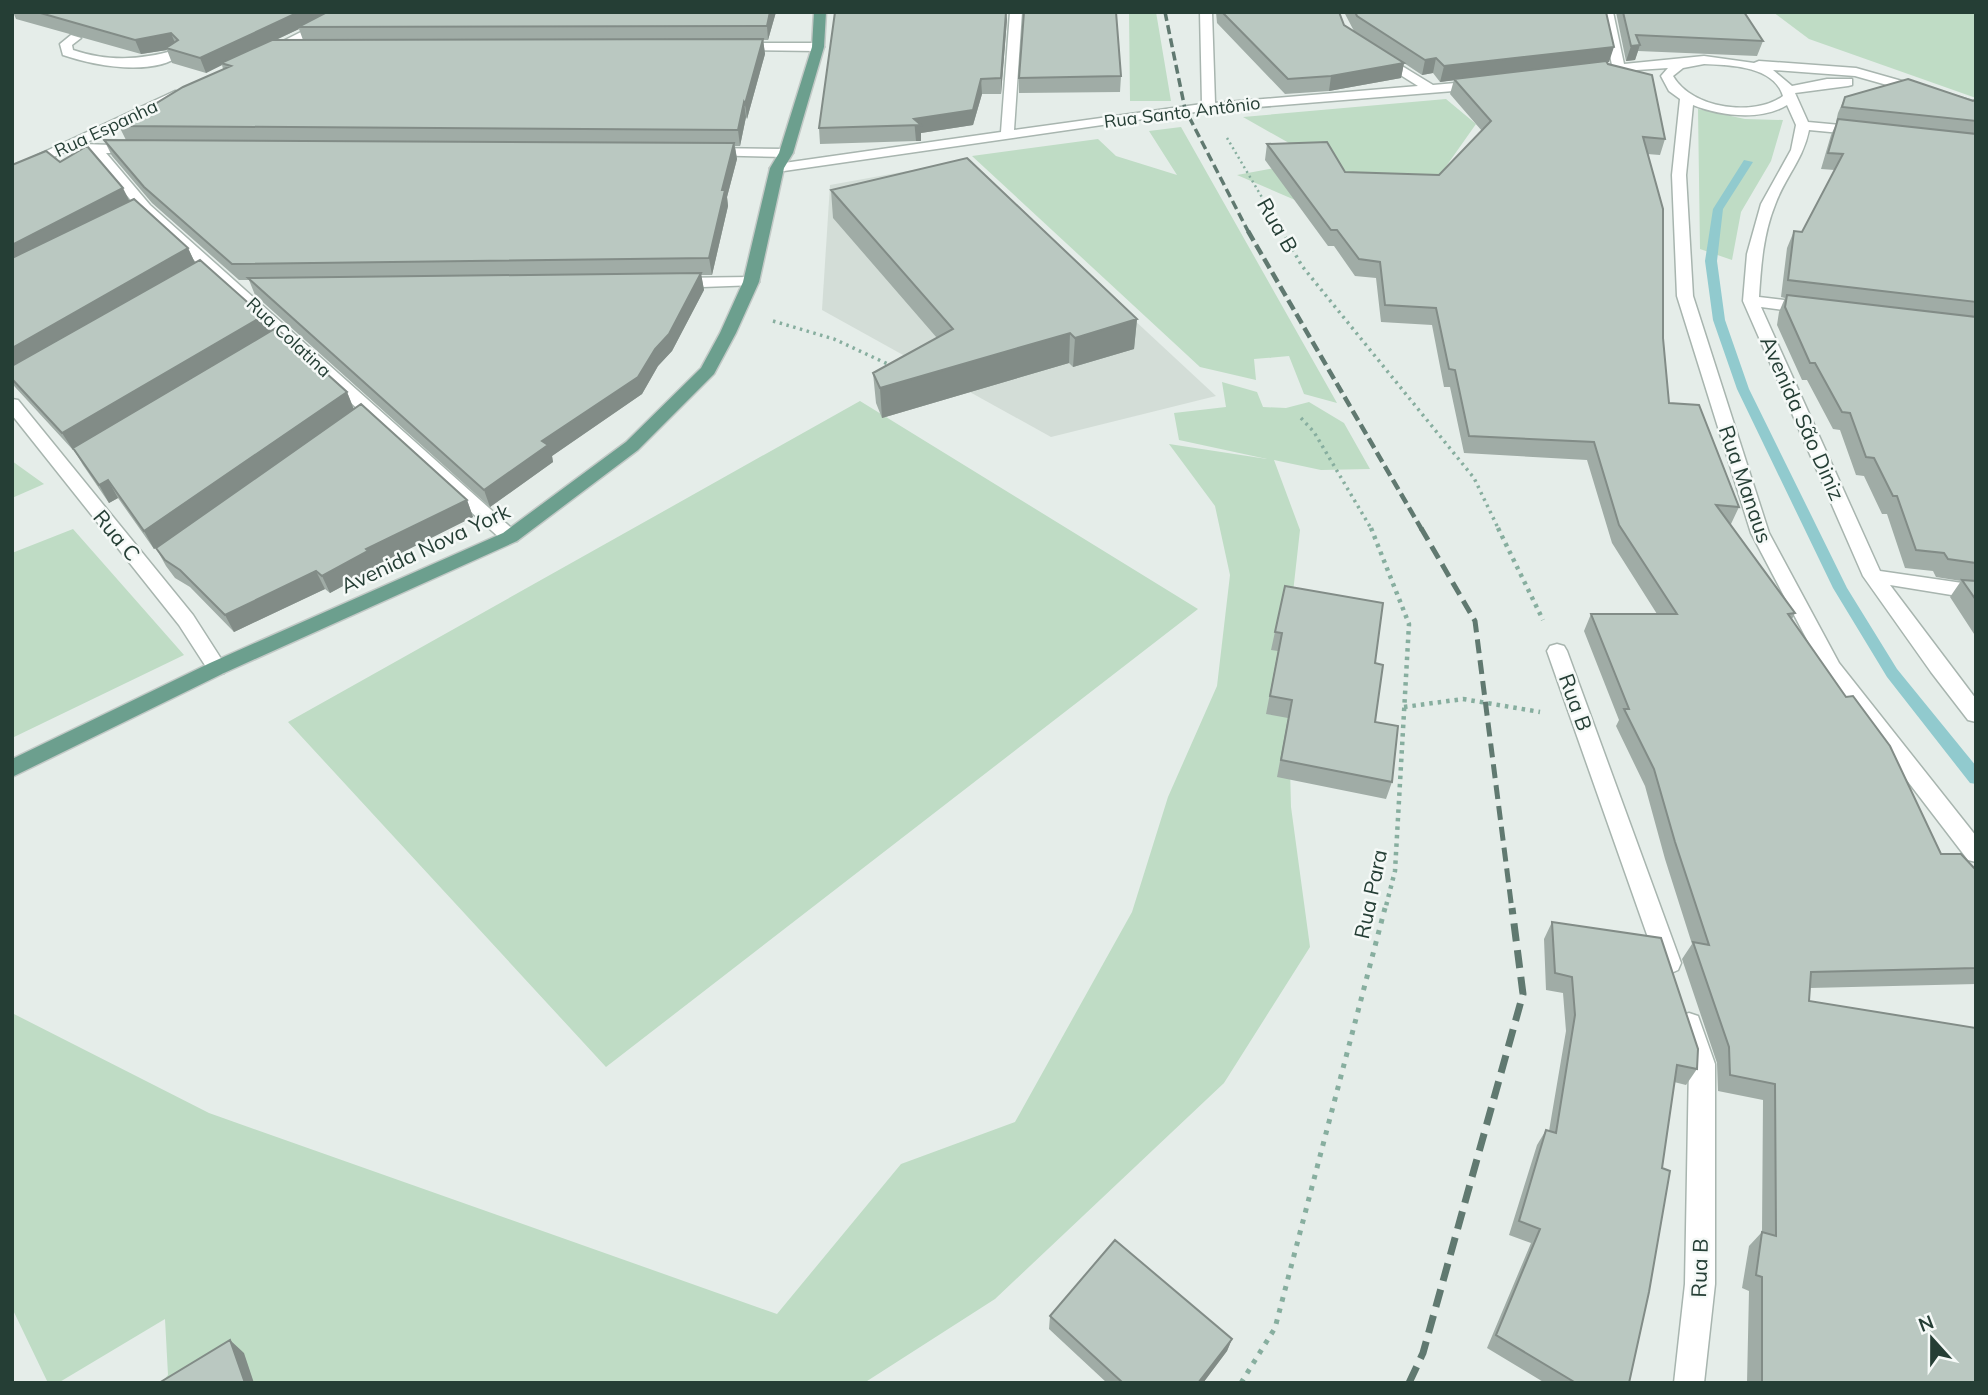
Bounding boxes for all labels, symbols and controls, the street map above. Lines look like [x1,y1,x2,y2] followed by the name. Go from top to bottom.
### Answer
[1102,91,1262,133] street label: Rua Santo Antônio
[51,94,161,162] street label: Rua Espanha
[1252,193,1304,257] street label: Rua B
[242,292,336,382] street label: Rua Colatina
[1755,332,1851,504] street label: Avenida São Diniz
[1714,422,1778,546] street label: Rua Manaus
[336,497,514,599] street label: Avenida Nova York
[88,504,146,566] street label: Rua C
[1554,670,1598,734] street label: Rua B
[1348,847,1392,941] street label: Rua Para
[1685,1238,1713,1298] street label: Rua B
[1897,1304,1967,1374] north arrow
[1915,1309,1937,1337] text: N

